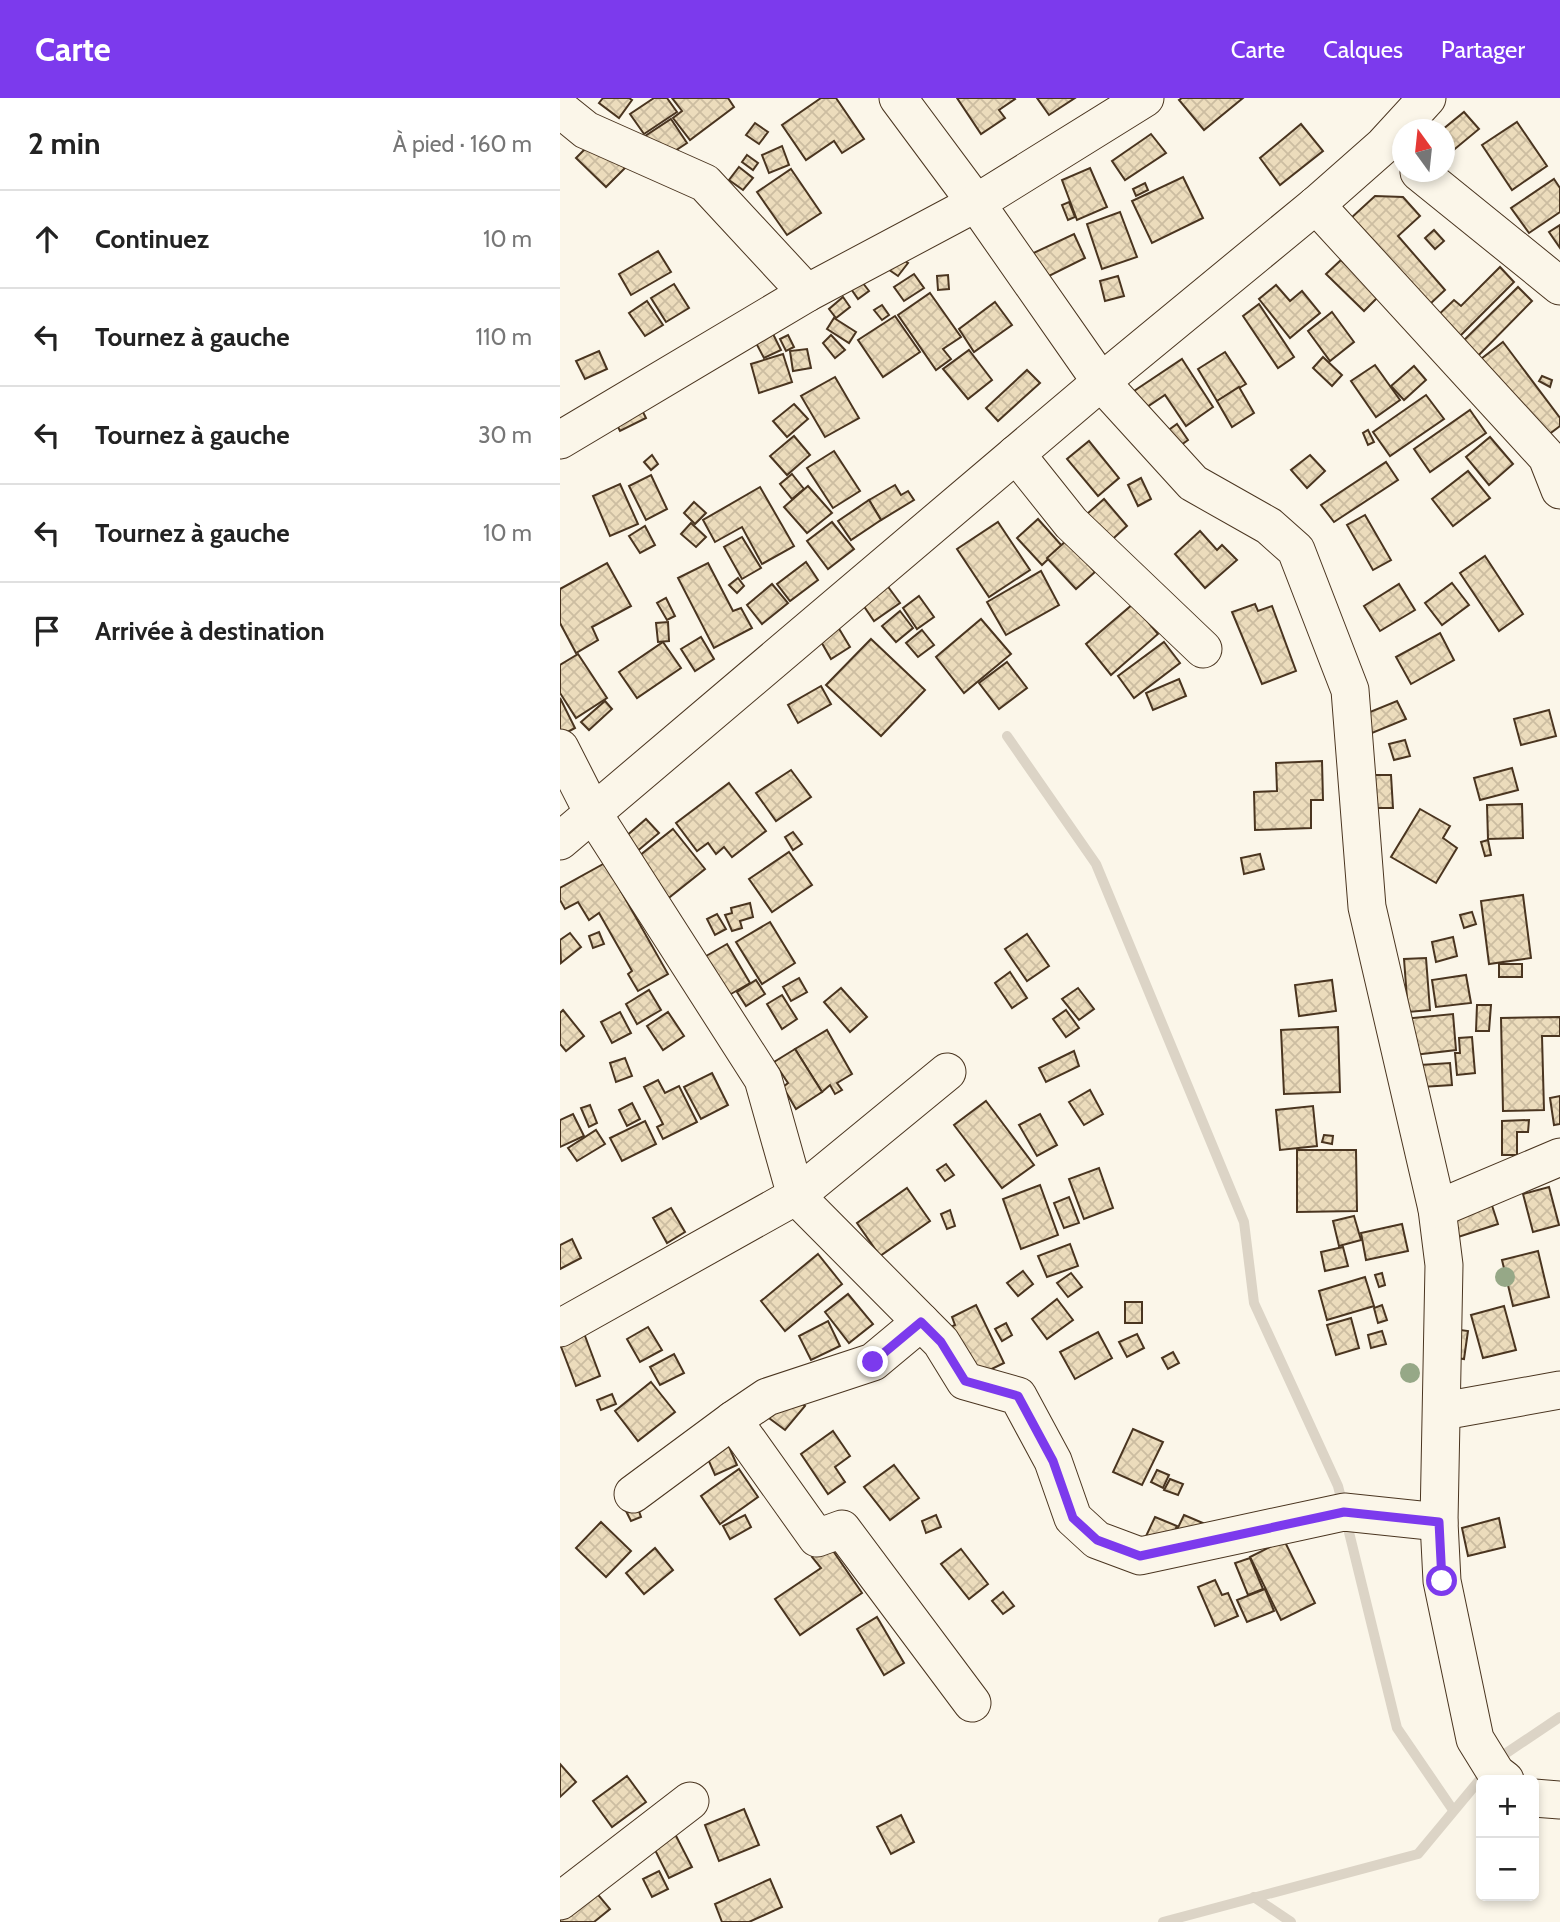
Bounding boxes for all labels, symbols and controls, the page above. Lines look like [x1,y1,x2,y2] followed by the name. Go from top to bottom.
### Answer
[35,29,111,69] text: Carte
[1231,35,1285,64] text: Carte
[1323,35,1403,64] text: Calques
[1441,35,1525,64] text: Partager
[1392,119,1455,182] north arrow
[28,125,100,162] text: 2 min
[393,130,532,158] text: À pied · 160 m
[28,220,66,258] icon: ahead
[95,223,209,255] text: Continuez
[483,225,532,253] text: 10 m
[28,318,66,356] icon: left
[95,321,290,353] text: Tournez à gauche
[476,323,532,351] text: 110 m
[28,416,66,454] icon: left
[95,419,290,451] text: Tournez à gauche
[478,421,532,449] text: 30 m
[28,514,66,552] icon: left
[95,517,290,549] text: Tournez à gauche
[483,519,532,547] text: 10 m
[28,612,66,650] icon: arrive
[95,615,325,647] text: Arrivée à destination
[857,1346,888,1377] route end
[1426,1565,1457,1596] route start
[1476,1775,1539,1901] map controls
[1476,1775,1539,1838] button: +
[1476,1838,1539,1901] button: −

